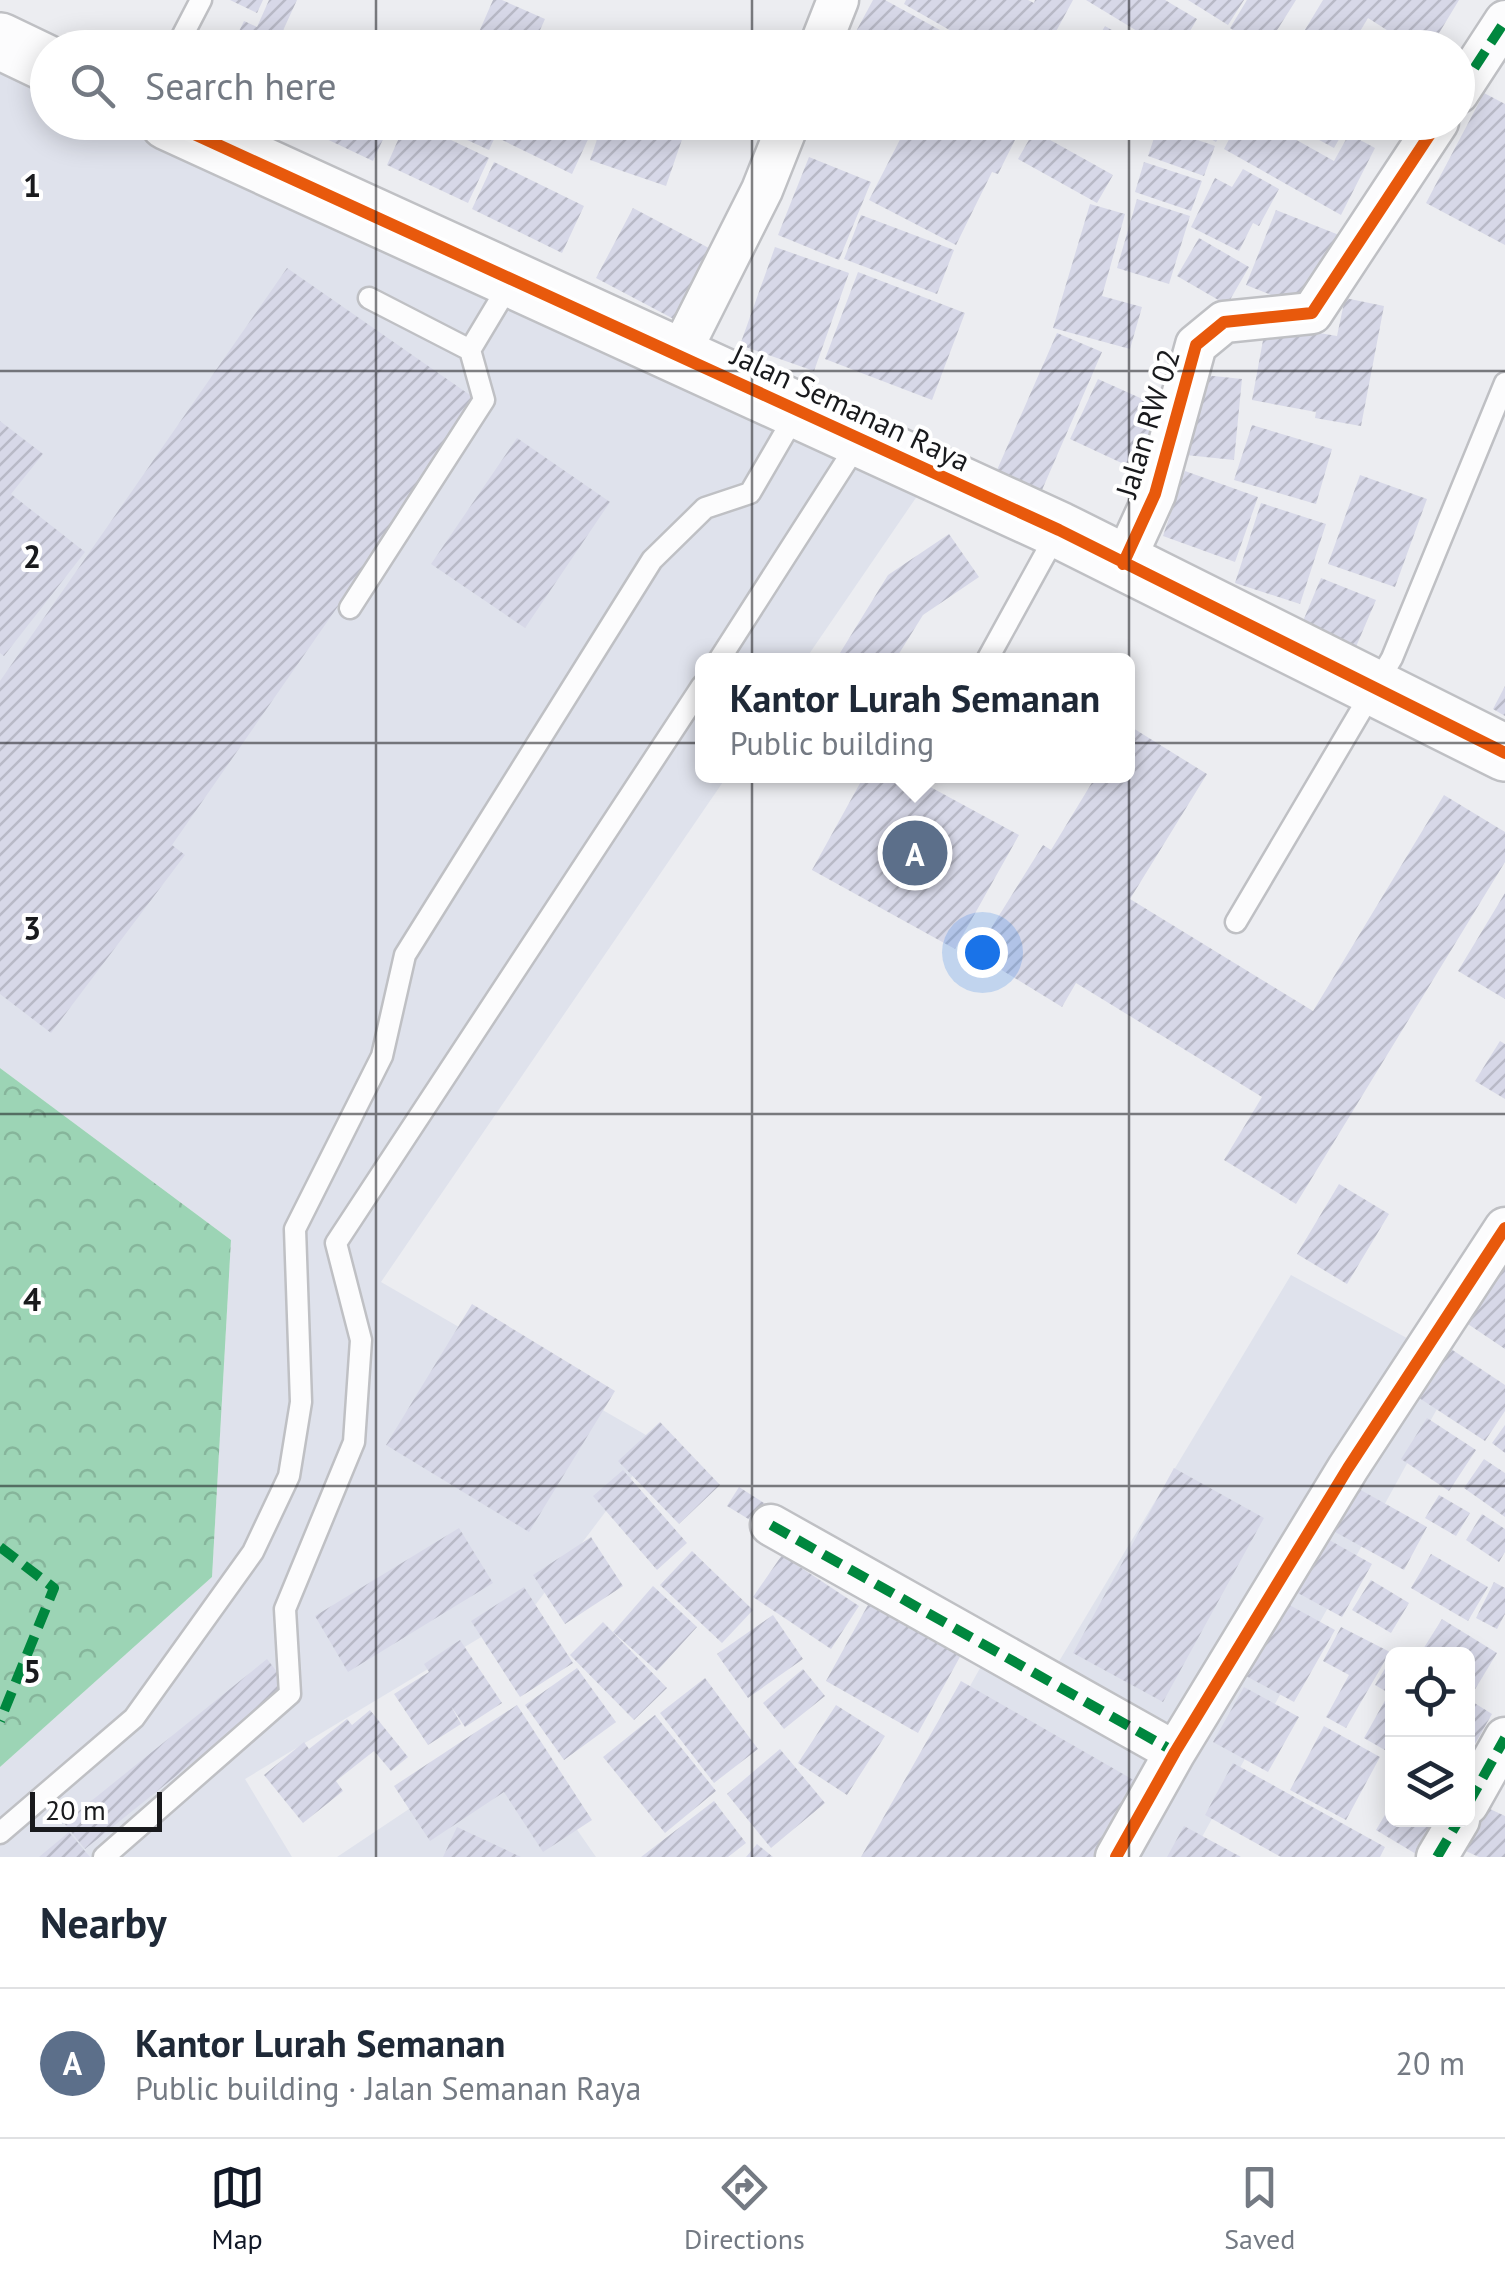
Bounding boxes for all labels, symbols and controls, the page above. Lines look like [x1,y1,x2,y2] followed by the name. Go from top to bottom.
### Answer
[30,30,1475,140] search box
[65,58,120,113] icon: search
[145,61,337,110] text: Search here
[23,164,41,206] text: 1
[724,334,977,479] street label: Jalan Semanan Raya
[1105,344,1188,504] street label: Jalan RW 02
[23,535,41,577] text: 2
[695,653,1135,783] popup
[730,673,1100,722] text: Kantor Lurah Semanan
[730,722,934,764] text: Public building
[882,816,948,890] pin: A
[23,907,41,949] text: 3
[957,927,1008,978] your location
[23,1278,41,1320] text: 4
[1385,1647,1475,1827] map controls
[1385,1647,1475,1737] button: locate
[23,1650,41,1692] text: 5
[1385,1737,1475,1827] button: layers
[30,1787,162,1832] scale bar
[45,1791,106,1828] text: 20 m
[40,1895,167,1950] text: Nearby
[135,2018,505,2067] text: Kantor Lurah Semanan
[63,2042,82,2084] text: A
[1396,2042,1465,2084] text: 20 m
[135,2067,641,2109] text: Public building · Jalan Semanan Raya
[210,2160,265,2257] tab: Map
[684,2160,805,2257] tab: Directions
[1224,2160,1295,2257] tab: Saved

